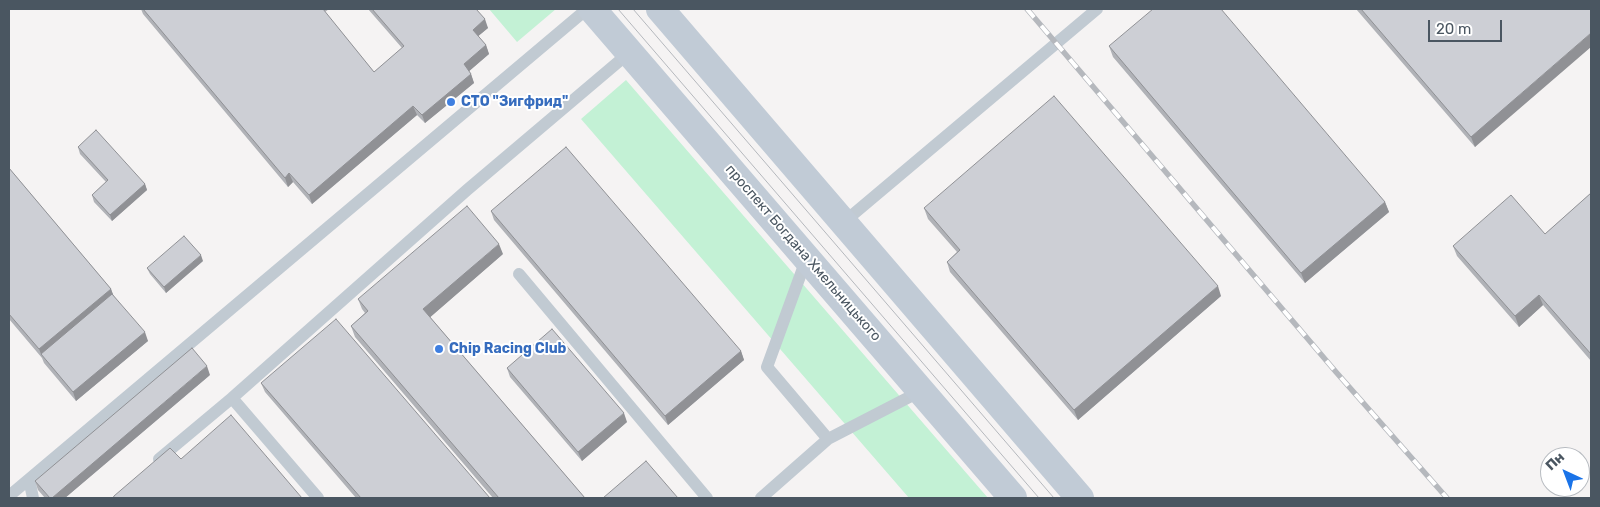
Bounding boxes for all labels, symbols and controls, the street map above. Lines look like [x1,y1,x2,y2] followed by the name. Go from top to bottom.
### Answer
[1430,10,1504,42] scale bar
[1436,20,1471,38] text: 20 m
[461,94,568,110] place label: СТО "Зигфрид"
[445,96,457,108] marker: СТО "Зигфрид"
[722,161,884,345] street label: проспект Богдана Хмельницького
[449,341,566,357] place label: Chip Racing Club
[433,343,445,355] marker: Chip Racing Club
[1540,447,1590,497] north arrow
[1542,449,1568,474] text: Пн

